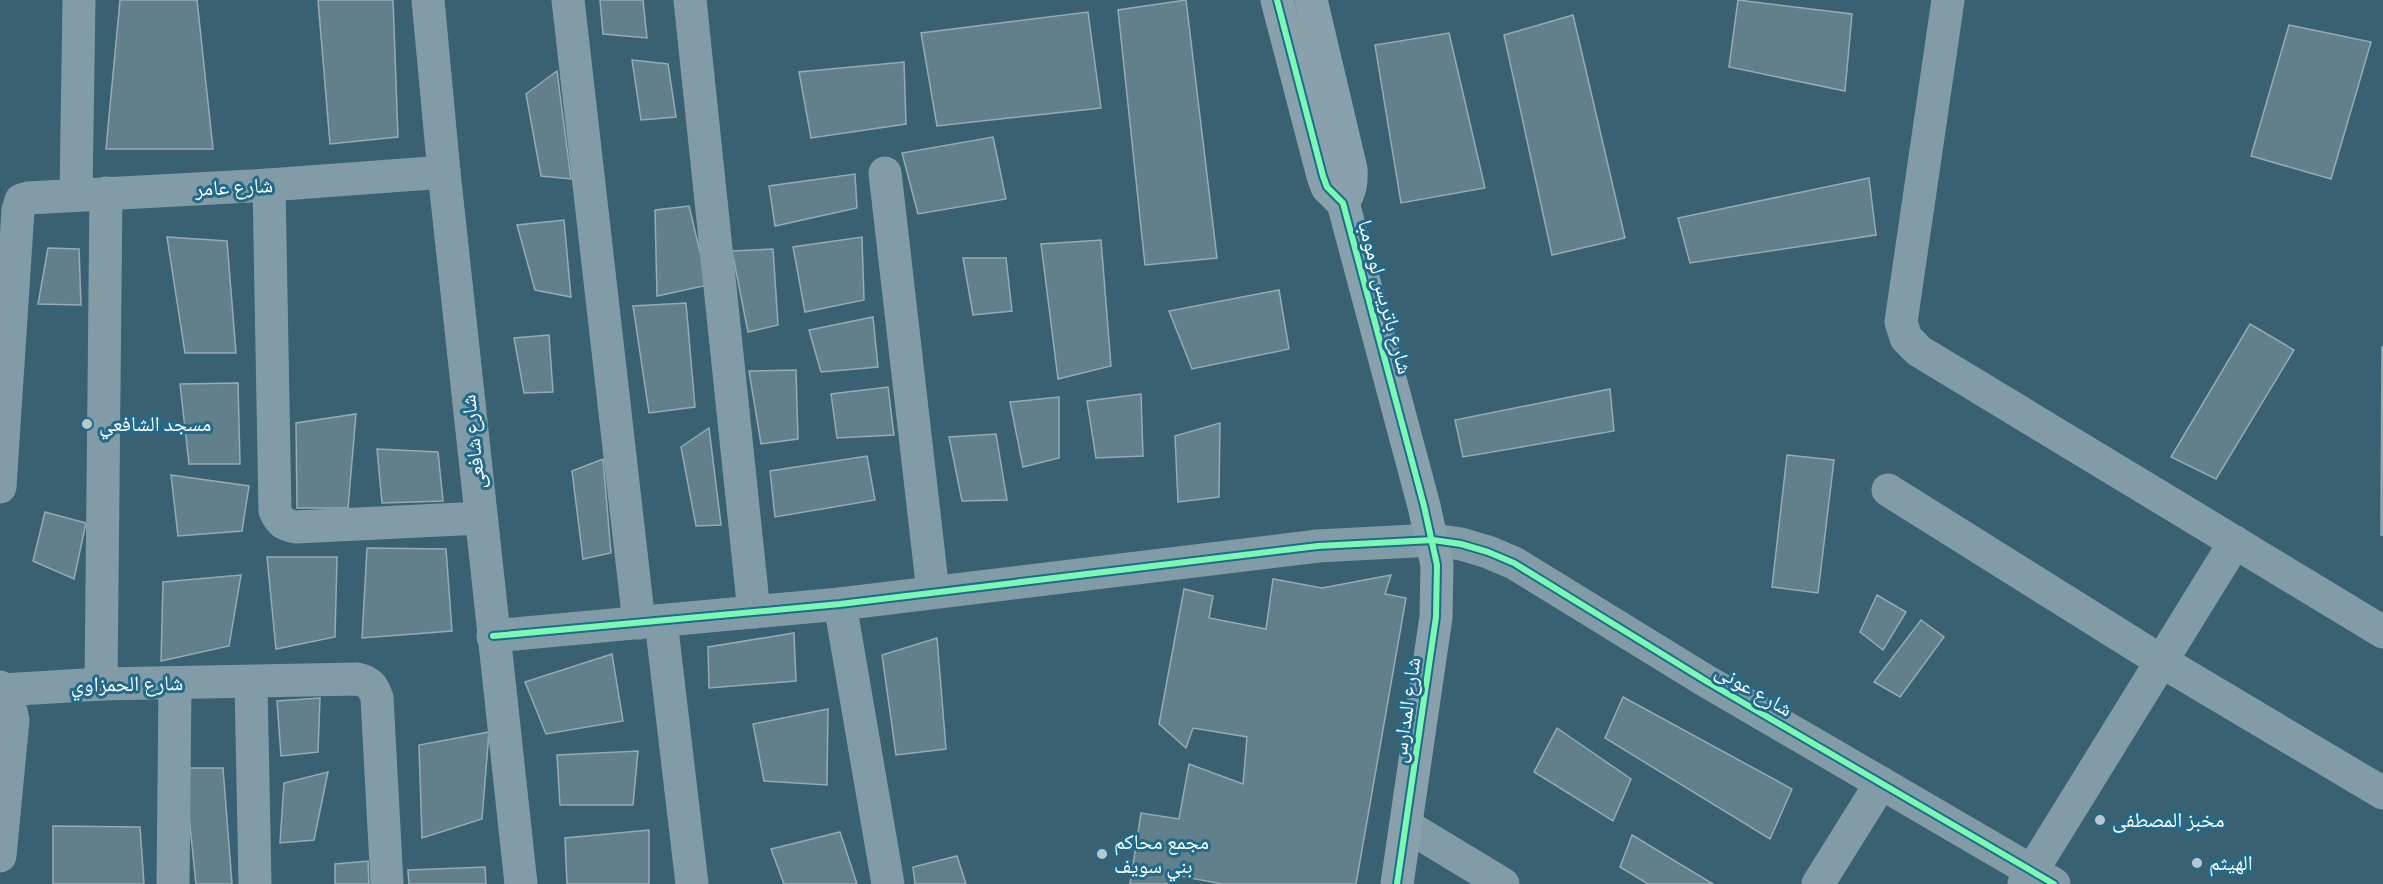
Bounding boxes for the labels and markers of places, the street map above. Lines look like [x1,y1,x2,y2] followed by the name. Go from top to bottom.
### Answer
[99,409,211,440] place label: مسجد الشافعي
[80,417,94,431] marker: مسجد الشافعي
[2112,805,2225,835] place label: مخبز المصطفى
[2093,813,2107,827] marker: مخبز المصطفى
[1114,827,1209,882] place label: مجمع محاكم بني سويف
[1095,847,1109,861] marker: مجمع محاكم بني سويف
[2209,848,2253,878] place label: الهيثم
[2190,856,2204,870] marker: الهيثم

